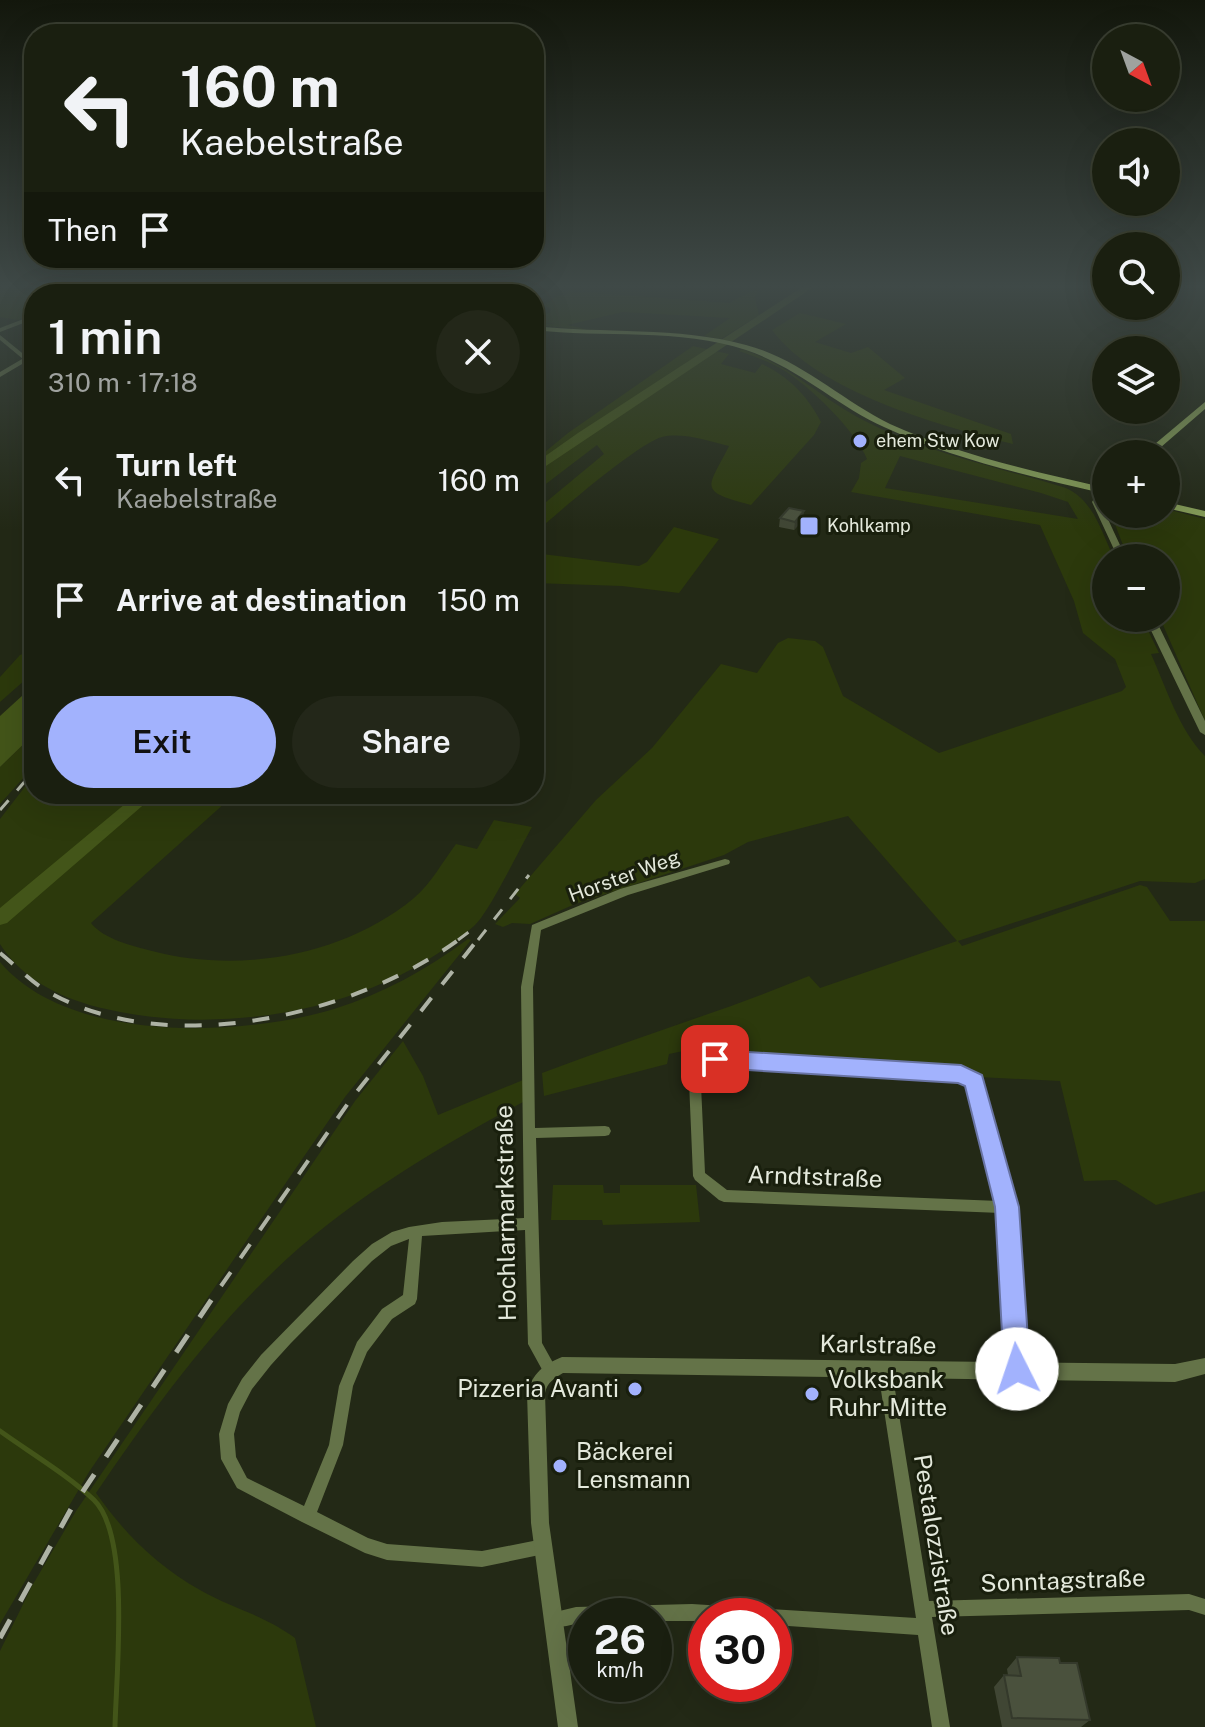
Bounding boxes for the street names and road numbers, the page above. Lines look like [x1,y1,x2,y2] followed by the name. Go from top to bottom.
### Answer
[565,845,683,907] street label: Horster Weg
[489,1105,521,1321] street label: Hochlarmarkstraße
[747,1160,883,1192] street label: Arndtstraße
[819,1329,937,1359] street label: Karlstraße
[909,1452,965,1638] street label: Pestalozzistraße
[980,1563,1146,1597] street label: Sonntagstraße

